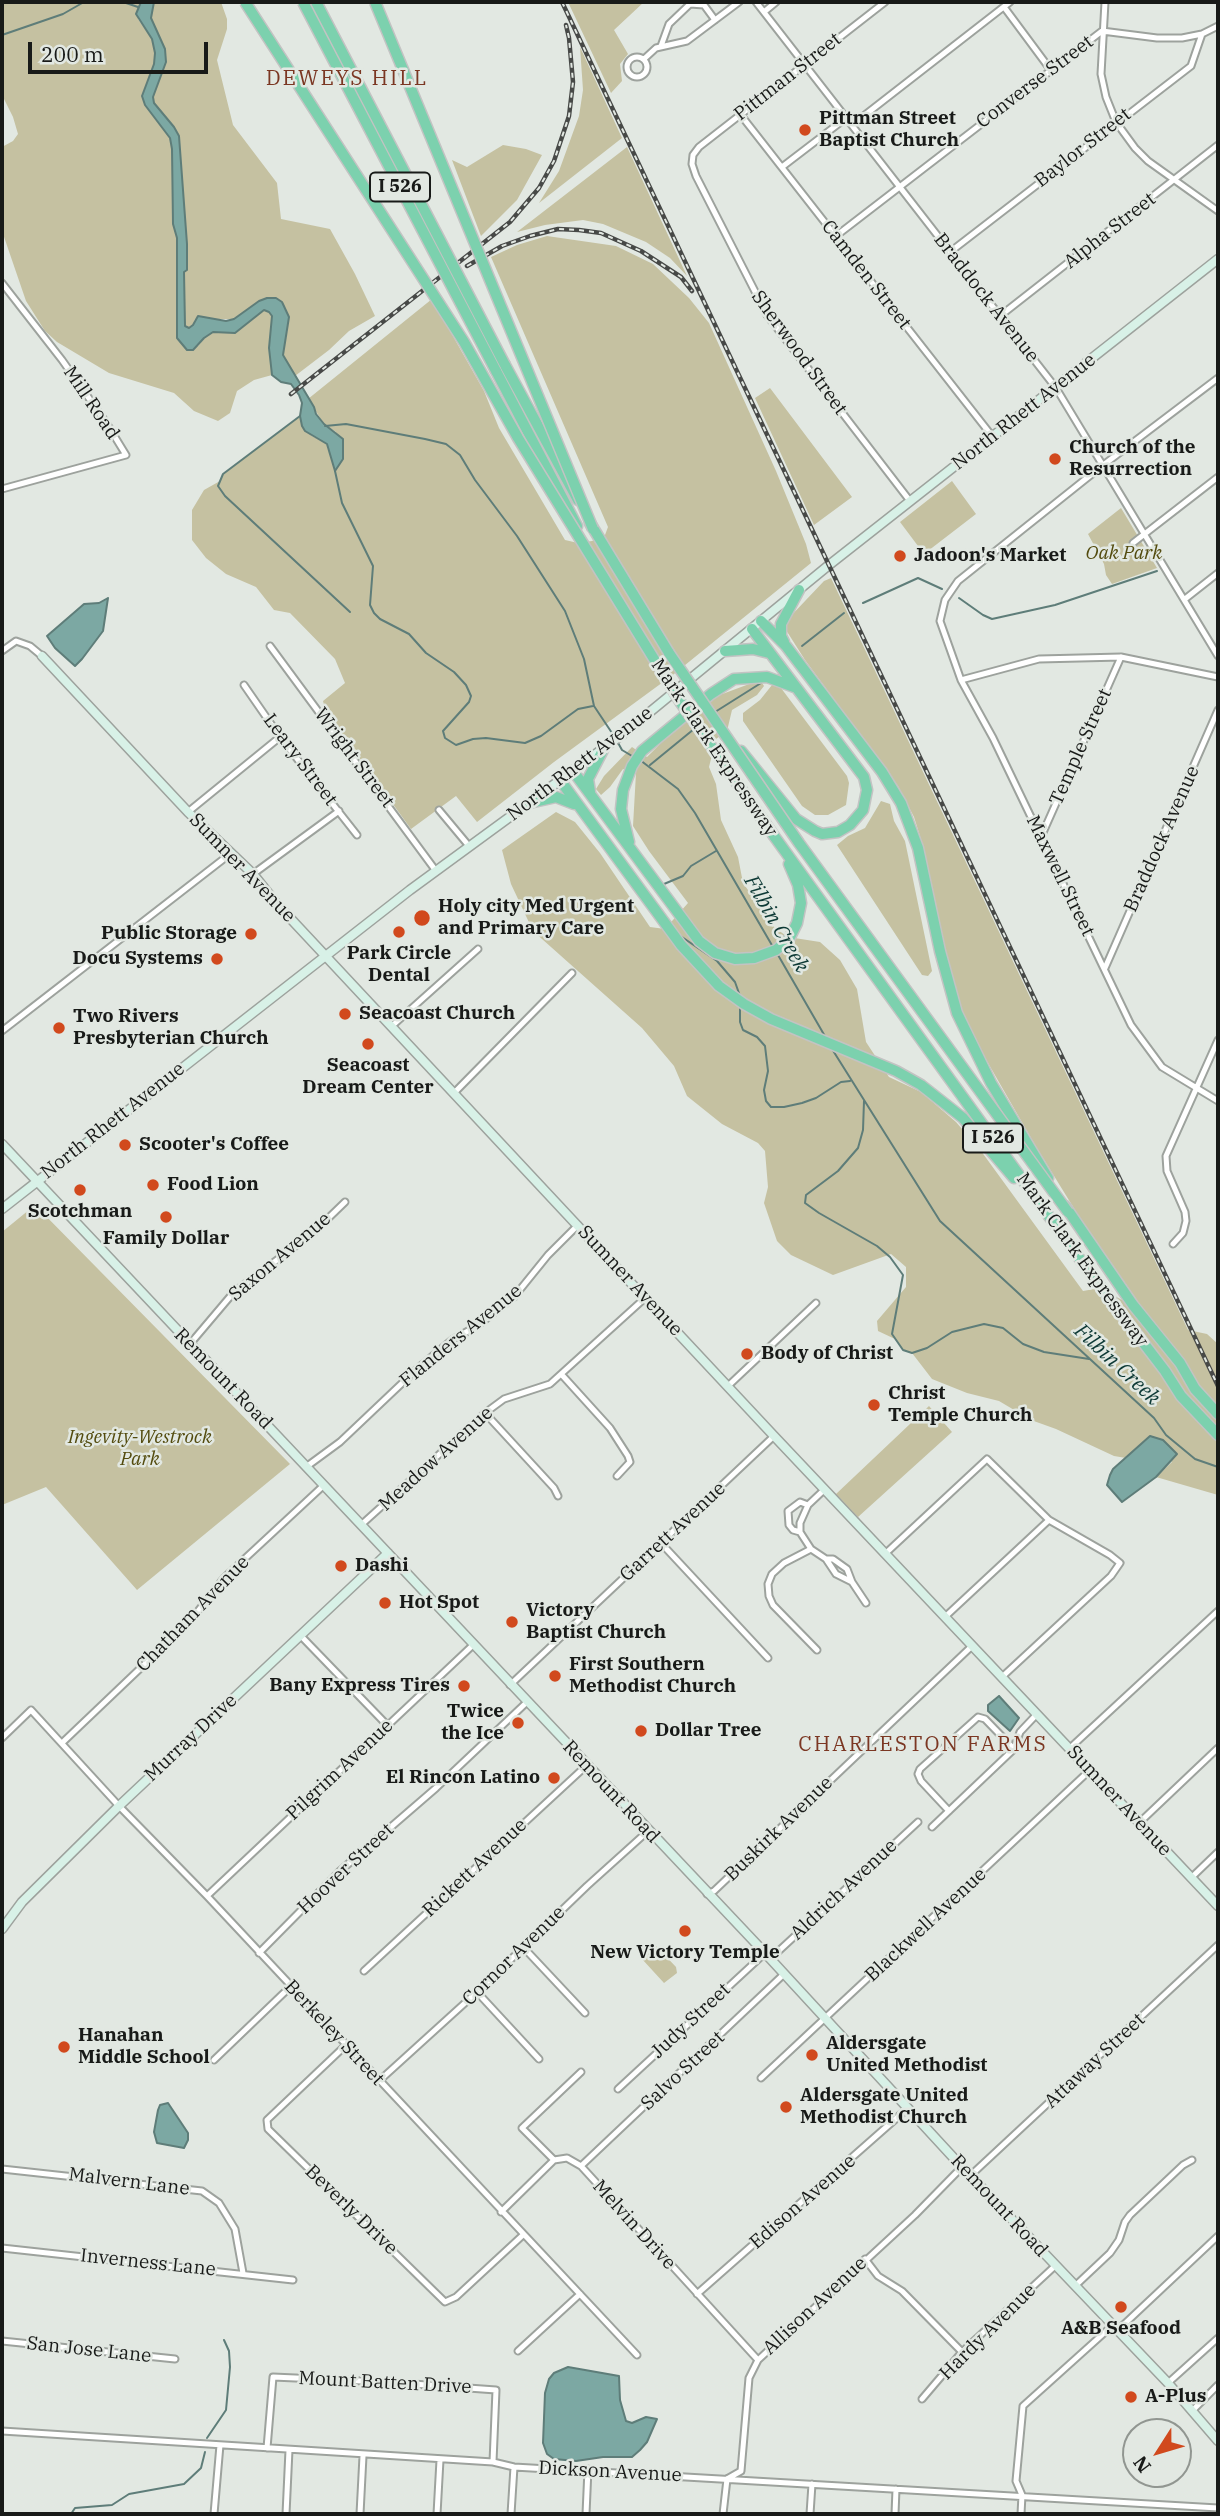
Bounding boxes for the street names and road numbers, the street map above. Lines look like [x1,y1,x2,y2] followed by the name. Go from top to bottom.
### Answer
[730,28,846,126] street label: Pittman Street
[972,31,1098,133] street label: Converse Street
[1030,103,1136,193] street label: Baylor Street
[370,172,430,202] road number: I 526
[1060,188,1160,274] street label: Alpha Street
[816,216,916,334] street label: Camden Street
[928,229,1044,367] street label: Braddock Avenue
[746,286,852,420] street label: Sherwood Street
[948,349,1100,475] street label: North Rhett Avenue
[58,362,124,444] street label: Mill Road
[646,655,782,841] street label: Mark Clark Expressway
[1045,685,1117,809] street label: Temple Street
[503,702,657,826] street label: North Rhett Avenue
[309,704,399,812] street label: Wright Street
[258,710,342,810] street label: Leary Street
[1120,762,1204,916] street label: Braddock Avenue
[184,809,300,927] street label: Sumner Avenue
[1021,812,1099,940] street label: Maxwell Street
[37,1058,189,1184] street label: North Rhett Avenue
[963,1124,1023,1153] road number: I 526
[1011,1169,1153,1351] street label: Mark Clark Expressway
[224,1208,336,1306] street label: Saxon Avenue
[573,1221,687,1341] street label: Sumner Avenue
[395,1280,527,1392] street label: Flanders Avenue
[169,1324,277,1434] street label: Remount Road
[374,1402,498,1516] street label: Meadow Avenue
[616,1477,730,1587] street label: Garrett Avenue
[132,1551,254,1677] street label: Chatham Avenue
[140,1689,242,1787] street label: Murray Drive
[282,1715,398,1825] street label: Pilgrim Avenue
[558,1736,664,1848] street label: Remount Road
[1062,1741,1176,1861] street label: Sumner Avenue
[720,1772,838,1886] street label: Buskirk Avenue
[418,1814,532,1922] street label: Rickett Avenue
[293,1819,399,1919] street label: Hoover Street
[786,1835,902,1945] street label: Aldrich Avenue
[861,1863,991,1987] street label: Blackwell Avenue
[458,1901,570,2011] street label: Cornor Avenue
[279,1975,389,2091] street label: Berkeley Street
[647,1979,735,2063] street label: Judy Street
[1040,2009,1150,2113] street label: Attaway Street
[637,2027,729,2115] street label: Salvo Street
[745,2150,861,2254] street label: Edison Avenue
[946,2150,1052,2262] street label: Remount Road
[300,2160,402,2260] street label: Beverly Drive
[67,2163,191,2201] street label: Malvern Lane
[588,2175,680,2275] street label: Melvin Drive
[79,2245,217,2281] street label: Inverness Lane
[758,2252,872,2360] street label: Allison Avenue
[935,2279,1041,2385] street label: Hardy Avenue
[26,2332,152,2368] street label: San Jose Lane
[298,2367,472,2399] street label: Mount Batten Drive
[538,2457,682,2487] street label: Dickson Avenue

